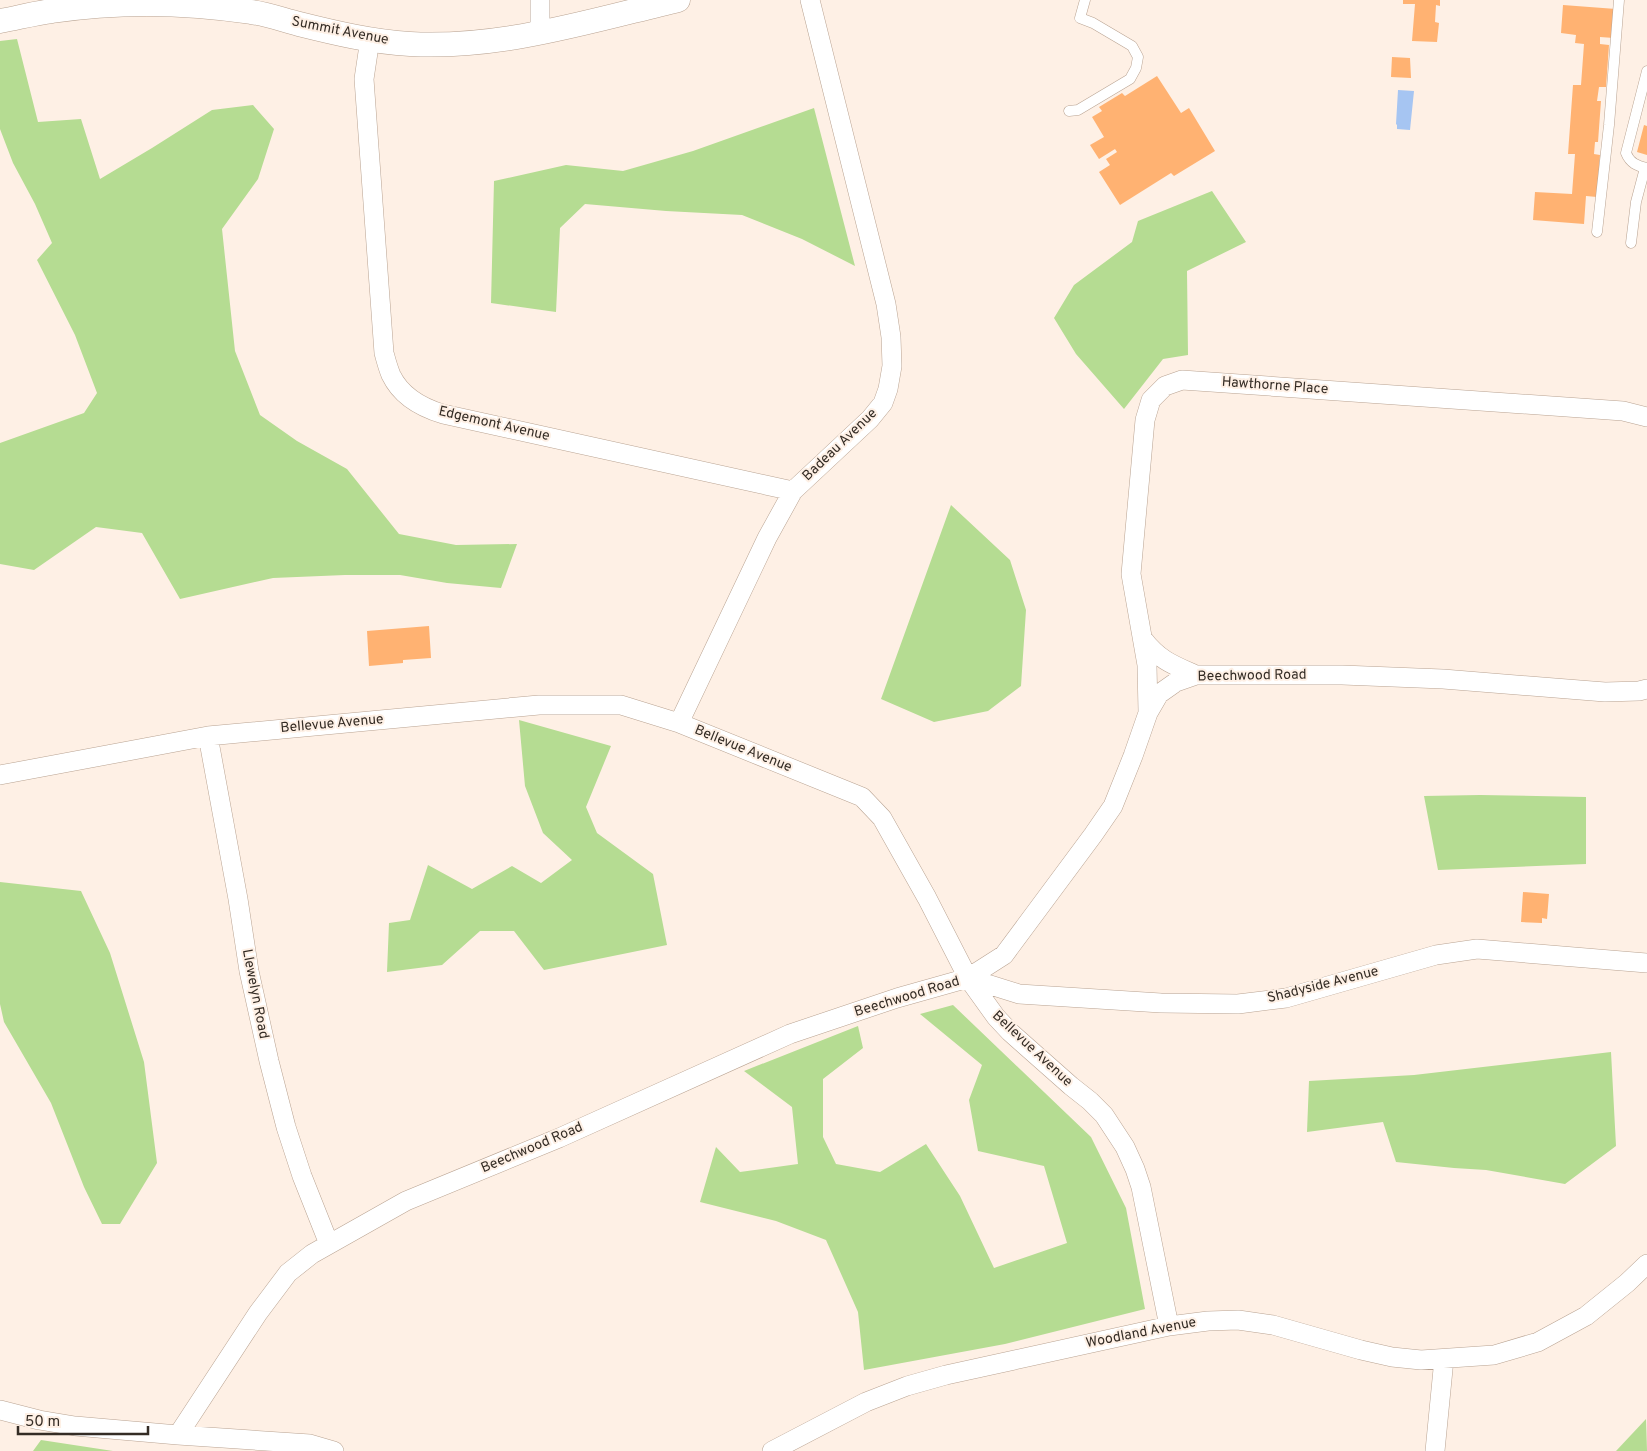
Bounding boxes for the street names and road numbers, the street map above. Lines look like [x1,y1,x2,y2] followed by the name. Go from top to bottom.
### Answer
[290,13,390,49] street label: Summit Avenue
[1221,374,1329,398] street label: Hawthorne Place
[437,403,551,445] street label: Edgemont Avenue
[799,405,881,485] street label: Badeau Avenue
[1197,667,1307,685] street label: Beechwood Road
[280,711,384,737] street label: Bellevue Avenue
[692,722,794,776] street label: Bellevue Avenue
[238,948,272,1040] street label: Llewelyn Road
[1266,963,1380,1007] street label: Shadyside Avenue
[852,973,962,1021] street label: Beechwood Road
[988,1007,1076,1091] street label: Bellevue Avenue
[478,1119,586,1177] street label: Beechwood Road
[1084,1314,1198,1352] street label: Woodland Avenue

